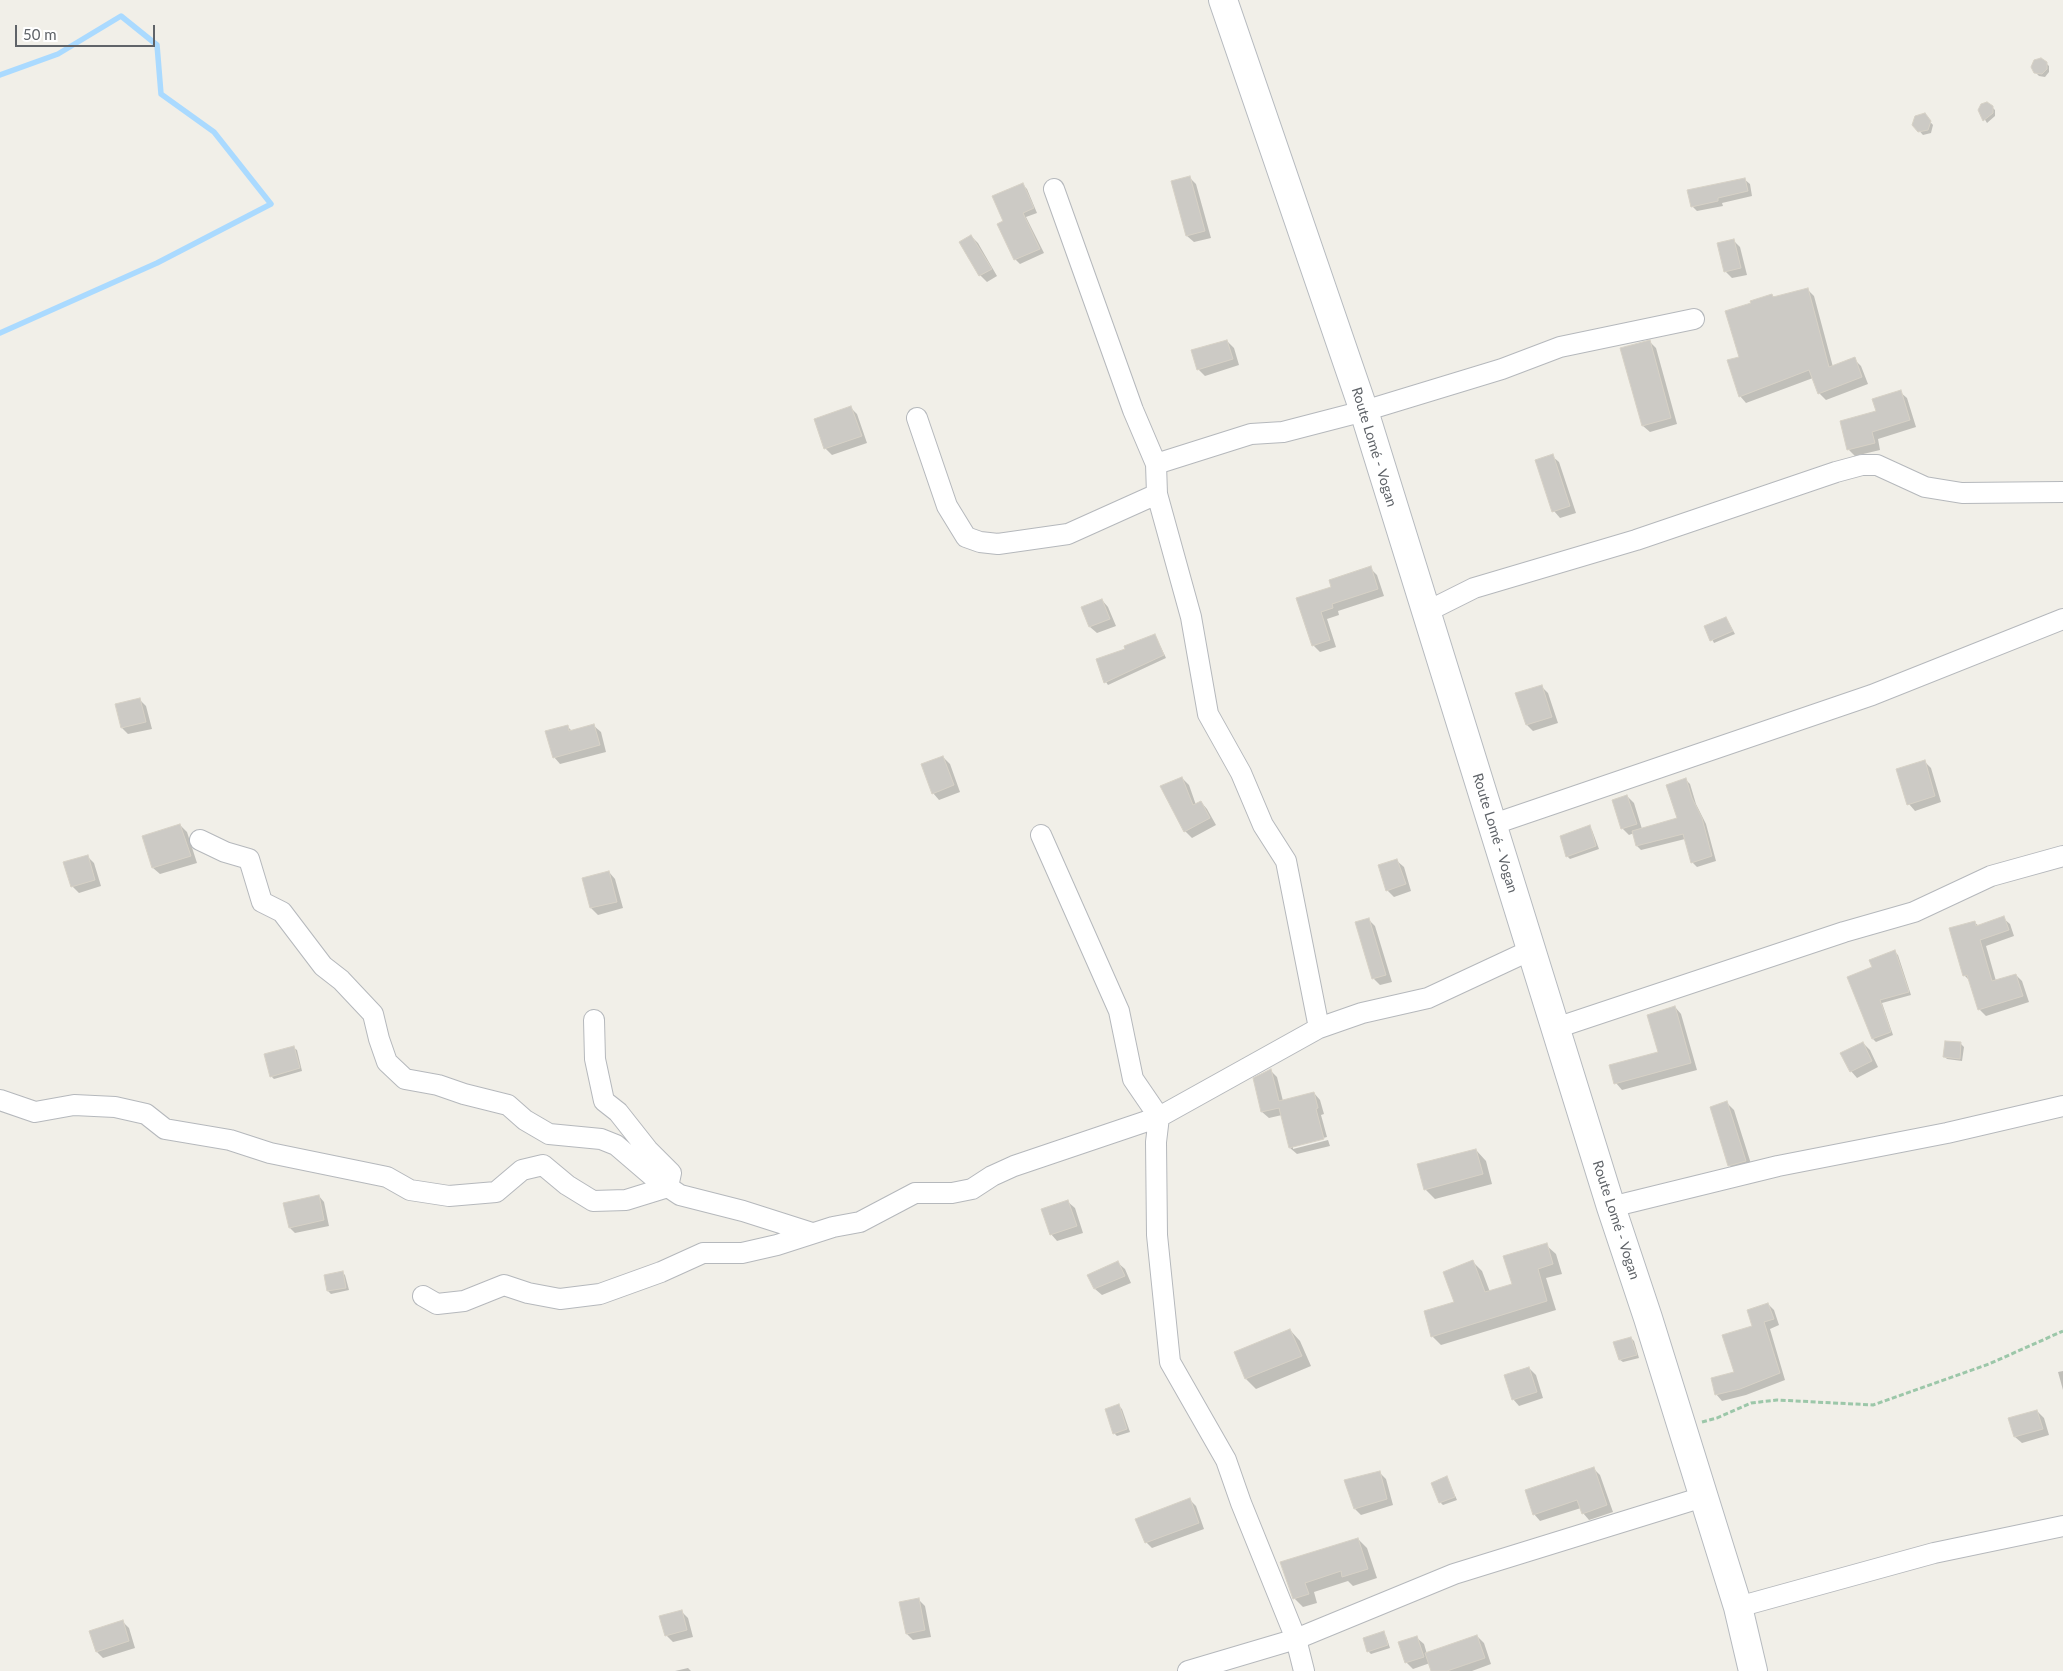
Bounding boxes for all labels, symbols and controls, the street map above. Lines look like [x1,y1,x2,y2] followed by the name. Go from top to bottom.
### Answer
[18,15,158,47] scale bar
[23,25,57,43] text: 50 m
[1348,385,1400,509] street label: Route Lomé - Vogan
[1469,771,1521,895] street label: Route Lomé - Vogan
[1589,1158,1643,1282] street label: Route Lomé - Vogan

